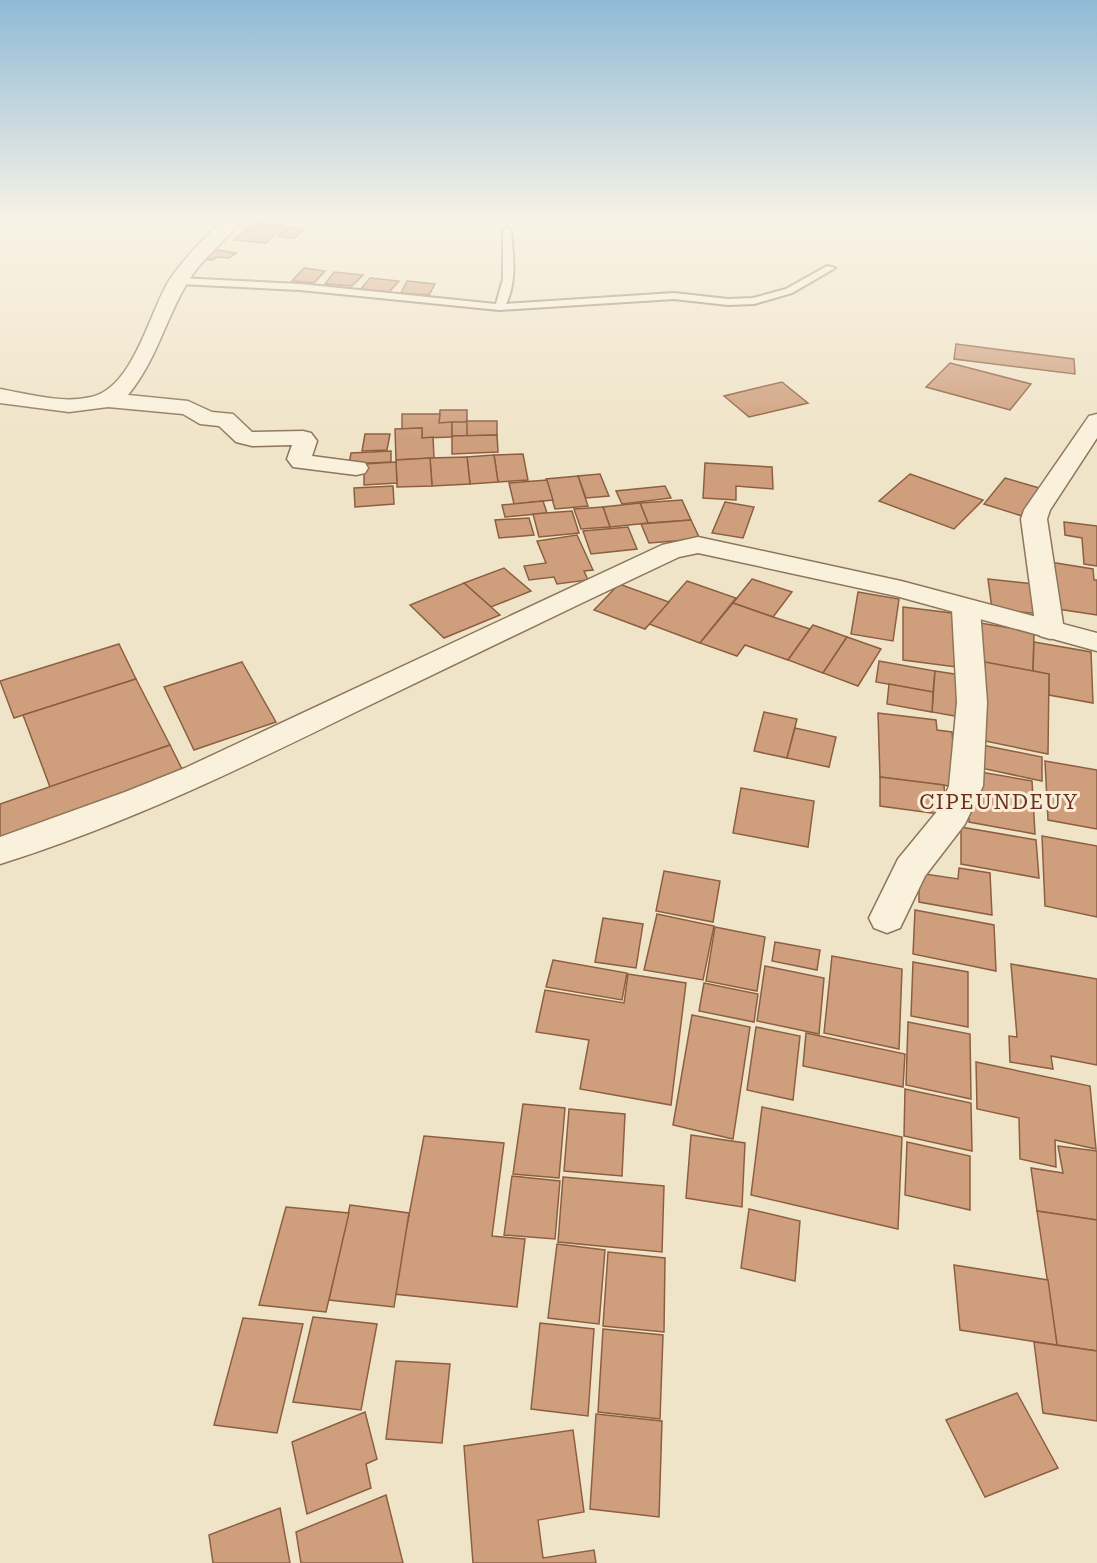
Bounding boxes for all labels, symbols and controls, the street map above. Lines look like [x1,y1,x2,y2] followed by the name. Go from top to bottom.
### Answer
[919,790,1079,814] district label: CIPEUNDEUY

